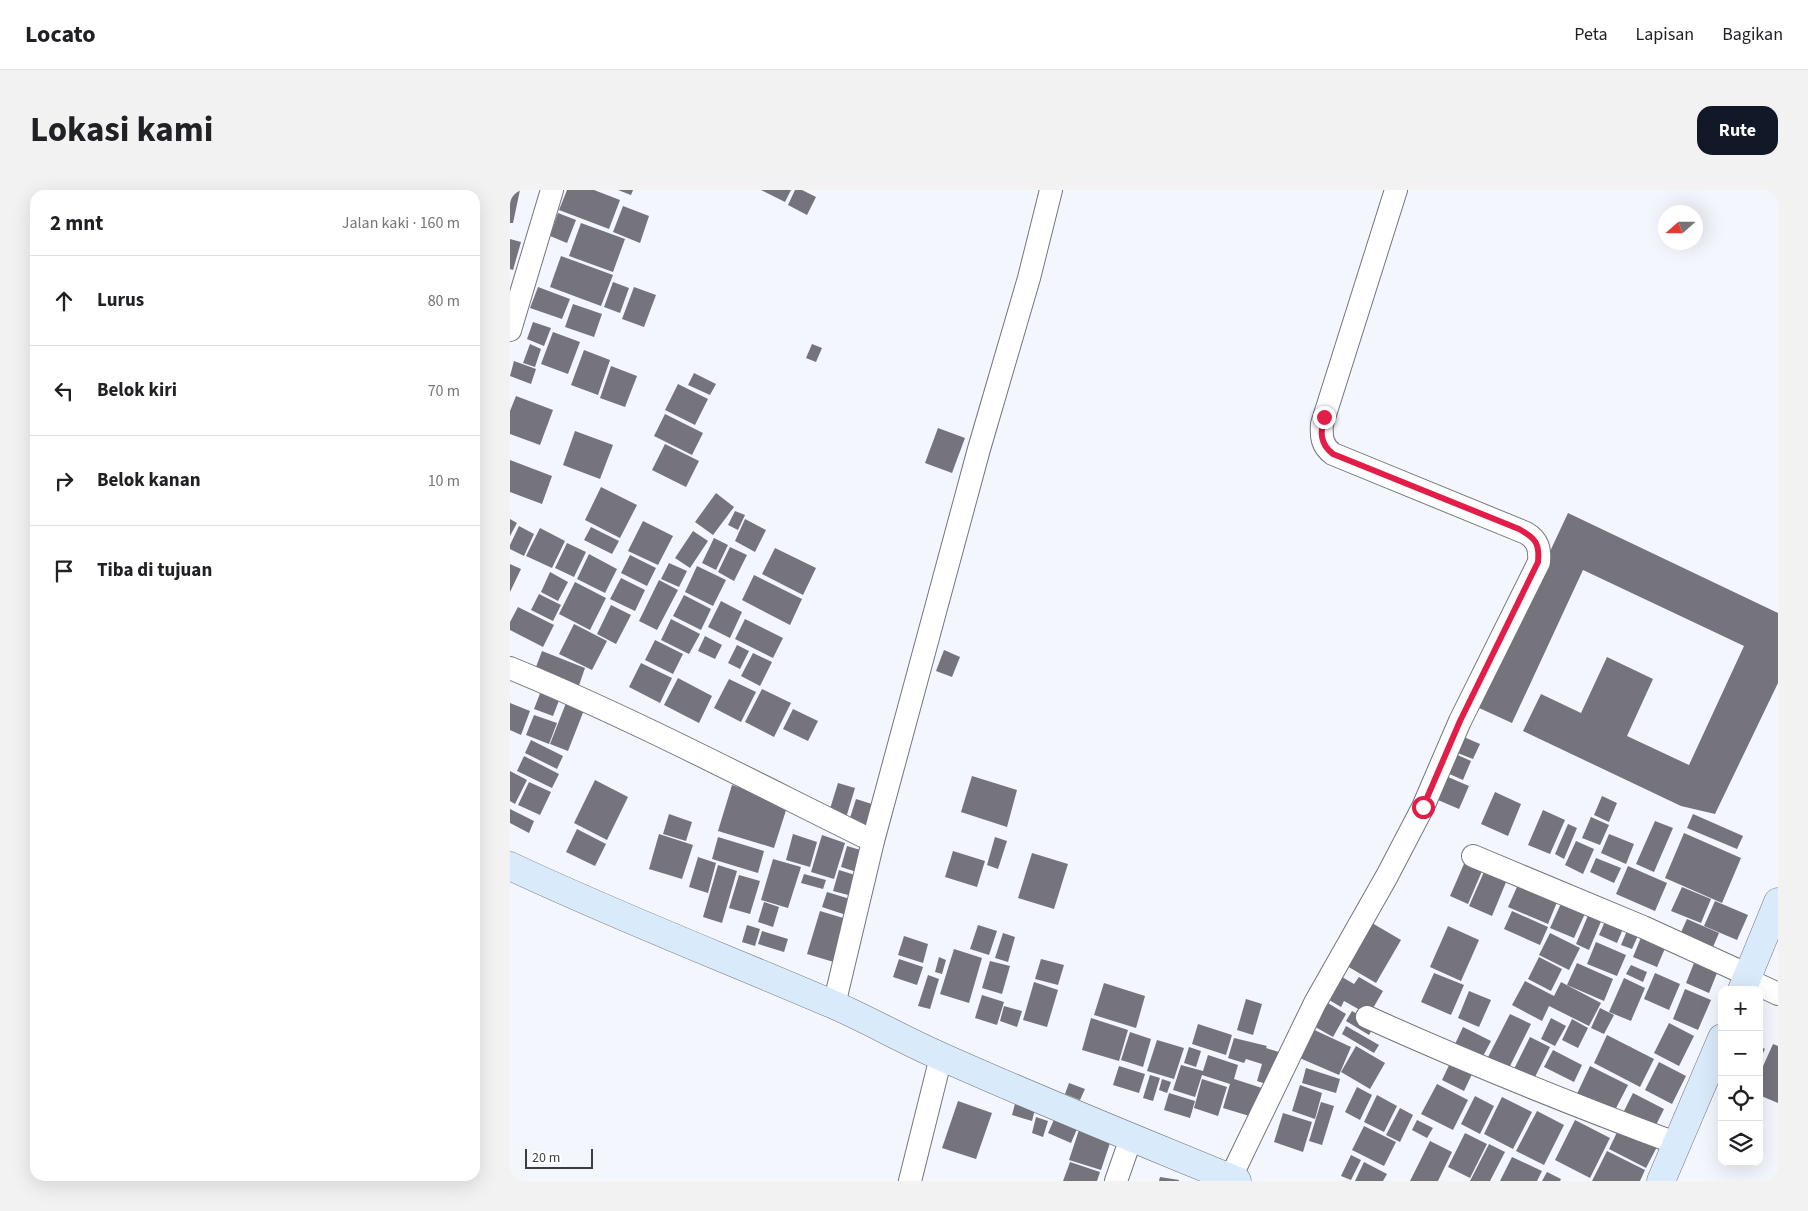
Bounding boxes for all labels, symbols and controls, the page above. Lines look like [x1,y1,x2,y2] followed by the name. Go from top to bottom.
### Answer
[25,17,96,52] text: Locato
[1574,22,1607,47] text: Peta
[1635,22,1694,47] text: Lapisan
[1722,22,1783,47] text: Bagikan
[30,105,213,155] text: Lokasi kami
[1697,106,1778,155] button: Rute
[1658,205,1703,250] north arrow
[50,208,103,238] text: 2 mnt
[342,212,460,234] text: Jalan kaki · 160 m
[50,287,78,315] icon: ahead
[97,287,144,314] text: Lurus
[428,290,460,312] text: 80 m
[50,377,78,405] icon: left
[97,377,177,404] text: Belok kiri
[428,380,460,402] text: 70 m
[1313,406,1336,429] route end
[50,467,78,495] icon: right
[97,467,201,494] text: Belok kanan
[428,470,460,492] text: 10 m
[50,557,78,585] icon: arrive
[97,557,212,584] text: Tiba di tujuan
[1412,796,1435,819] route start
[1718,986,1763,1166] map controls
[1718,986,1763,1031] button: +
[1718,1031,1763,1076] button: −
[1718,1076,1763,1121] button: locate
[1718,1121,1763,1166] button: layers
[525,1146,592,1169] scale bar
[532,1148,560,1168] text: 20 m

